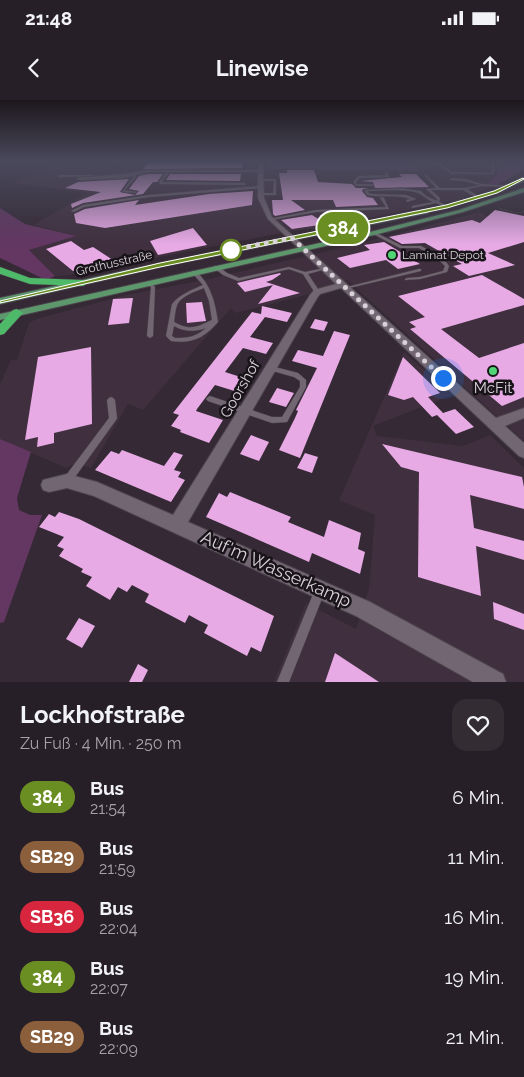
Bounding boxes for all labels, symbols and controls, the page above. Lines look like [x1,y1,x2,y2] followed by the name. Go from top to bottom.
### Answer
[25,7,72,29] text: 21:48
[20,54,48,82] icon: back
[476,54,504,82] icon: share
[216,55,308,81] text: Linewise
[314,212,372,244] line badge: 384
[327,217,359,238] text: 384
[220,239,242,261] unlabelled marker
[75,247,153,279] street label: Grothusstraße
[402,248,484,262] place label: Laminat Depot
[386,249,398,261] marker: Laminat Depot
[216,356,264,421] street label: Goorshof
[487,365,499,377] marker: McFit
[431,366,456,391] your location
[474,379,512,397] place label: McFit
[198,526,355,611] street label: Auf'm Wasserkamp
[452,699,504,751] button: heart
[20,700,185,729] text: Lockhofstraße
[20,734,181,753] text: Zu Fuß · 4 Min. · 250 m
[90,777,124,799] text: Bus
[32,786,63,807] text: 384
[452,786,504,808] text: 6 Min.
[90,799,126,818] text: 21:54
[99,837,133,859] text: Bus
[30,846,74,867] text: SB29
[447,846,504,868] text: 11 Min.
[99,859,135,878] text: 21:59
[99,897,133,919] text: Bus
[30,906,74,927] text: SB36
[444,906,504,928] text: 16 Min.
[99,919,137,938] text: 22:04
[90,957,124,979] text: Bus
[32,966,63,987] text: 384
[444,966,504,988] text: 19 Min.
[90,979,128,998] text: 22:07
[99,1017,133,1039] text: Bus
[30,1026,74,1047] text: SB29
[446,1026,504,1048] text: 21 Min.
[99,1039,138,1058] text: 22:09

